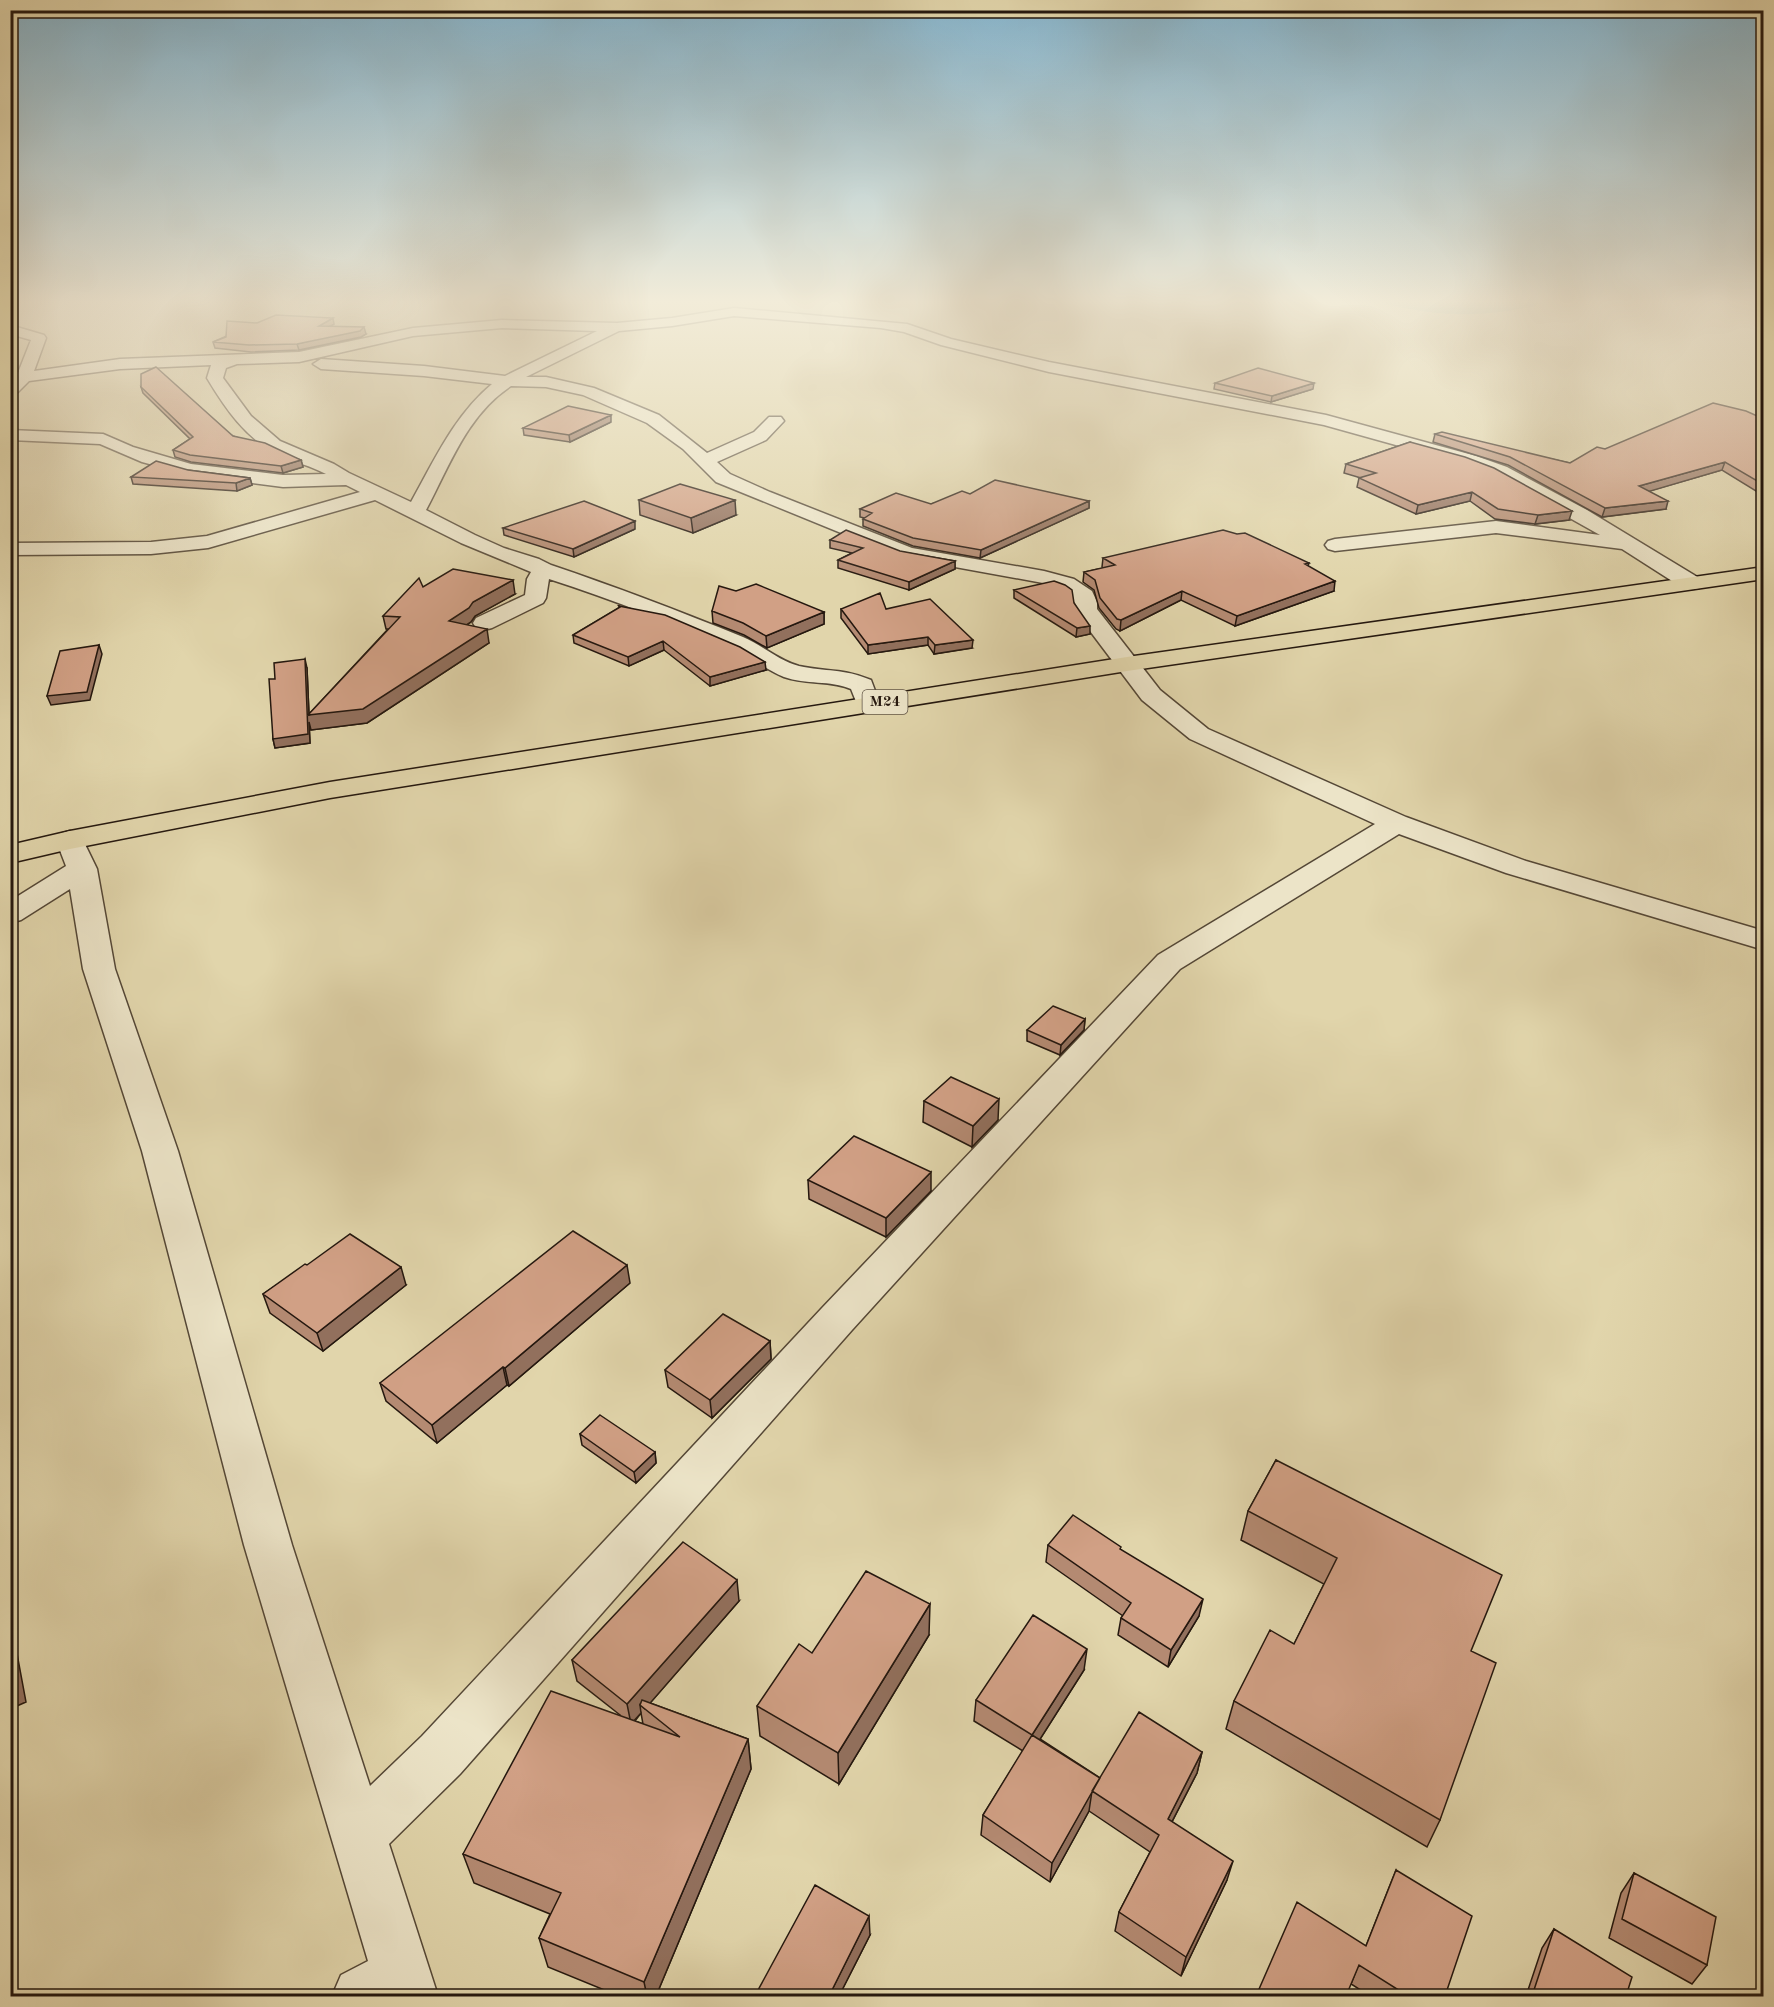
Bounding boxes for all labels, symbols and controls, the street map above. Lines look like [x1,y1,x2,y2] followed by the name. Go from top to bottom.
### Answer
[862,690,908,714] road number: M24

